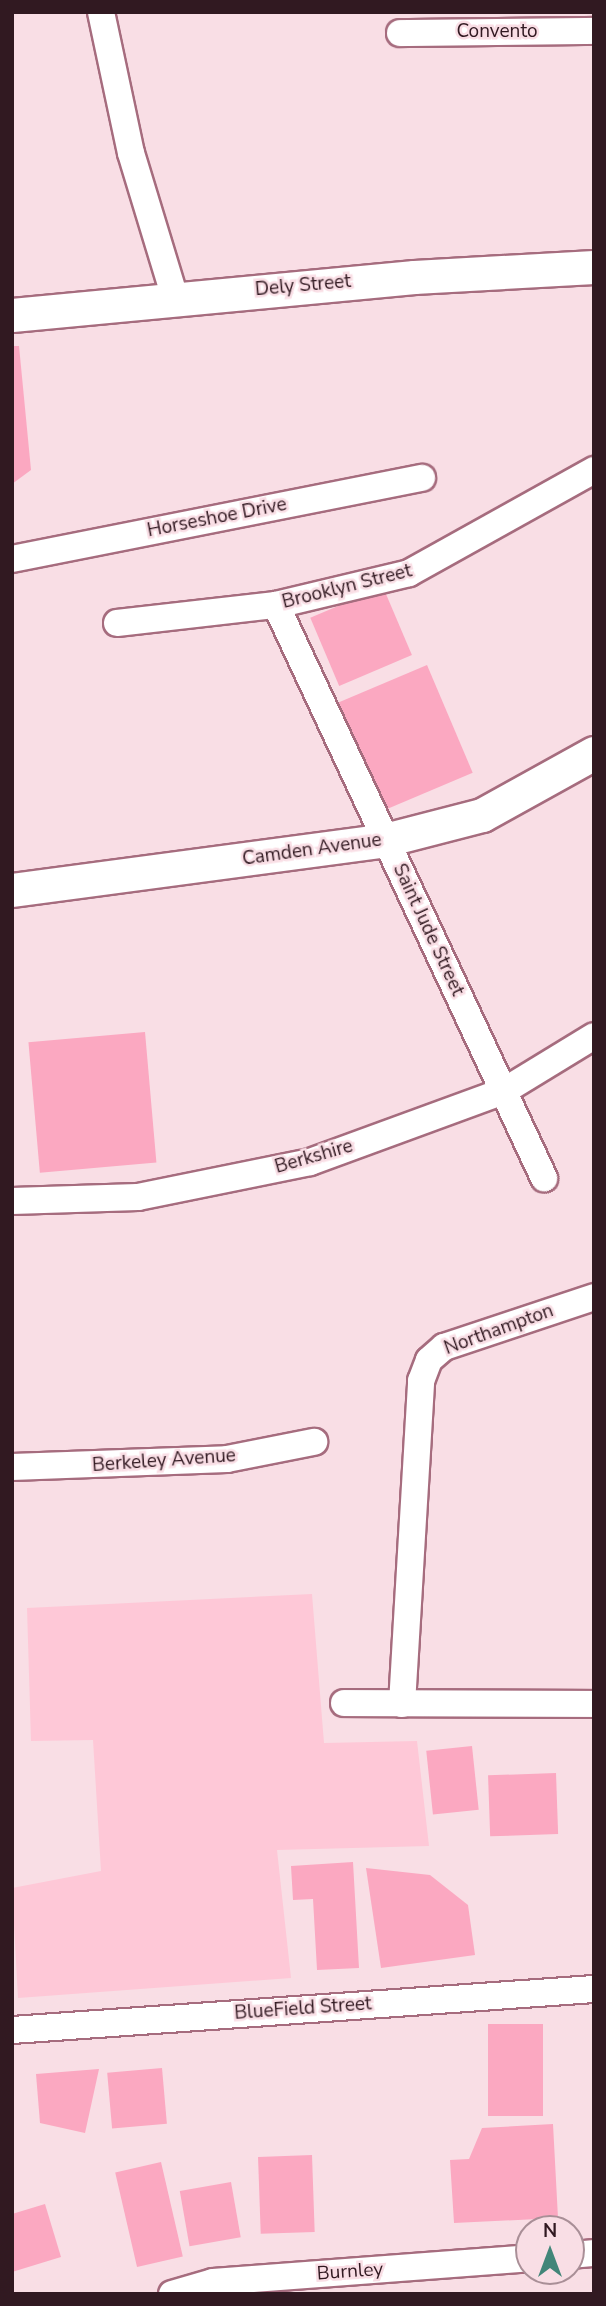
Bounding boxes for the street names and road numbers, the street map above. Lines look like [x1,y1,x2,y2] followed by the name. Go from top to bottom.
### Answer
[456,21,538,43] street label: Convento
[254,270,352,302] street label: Dely Street
[145,493,289,543] street label: Horseshoe Drive
[280,560,414,614] street label: Brooklyn Street
[241,829,383,871] street label: Camden Avenue
[387,860,469,1000] street label: Saint Jude Street
[272,1135,356,1179] street label: Berkshire
[441,1300,557,1360] street label: Northampton
[91,1445,237,1477] street label: Berkeley Avenue
[234,1993,372,2025] street label: BlueField Street
[316,2258,384,2286] street label: Burnley

